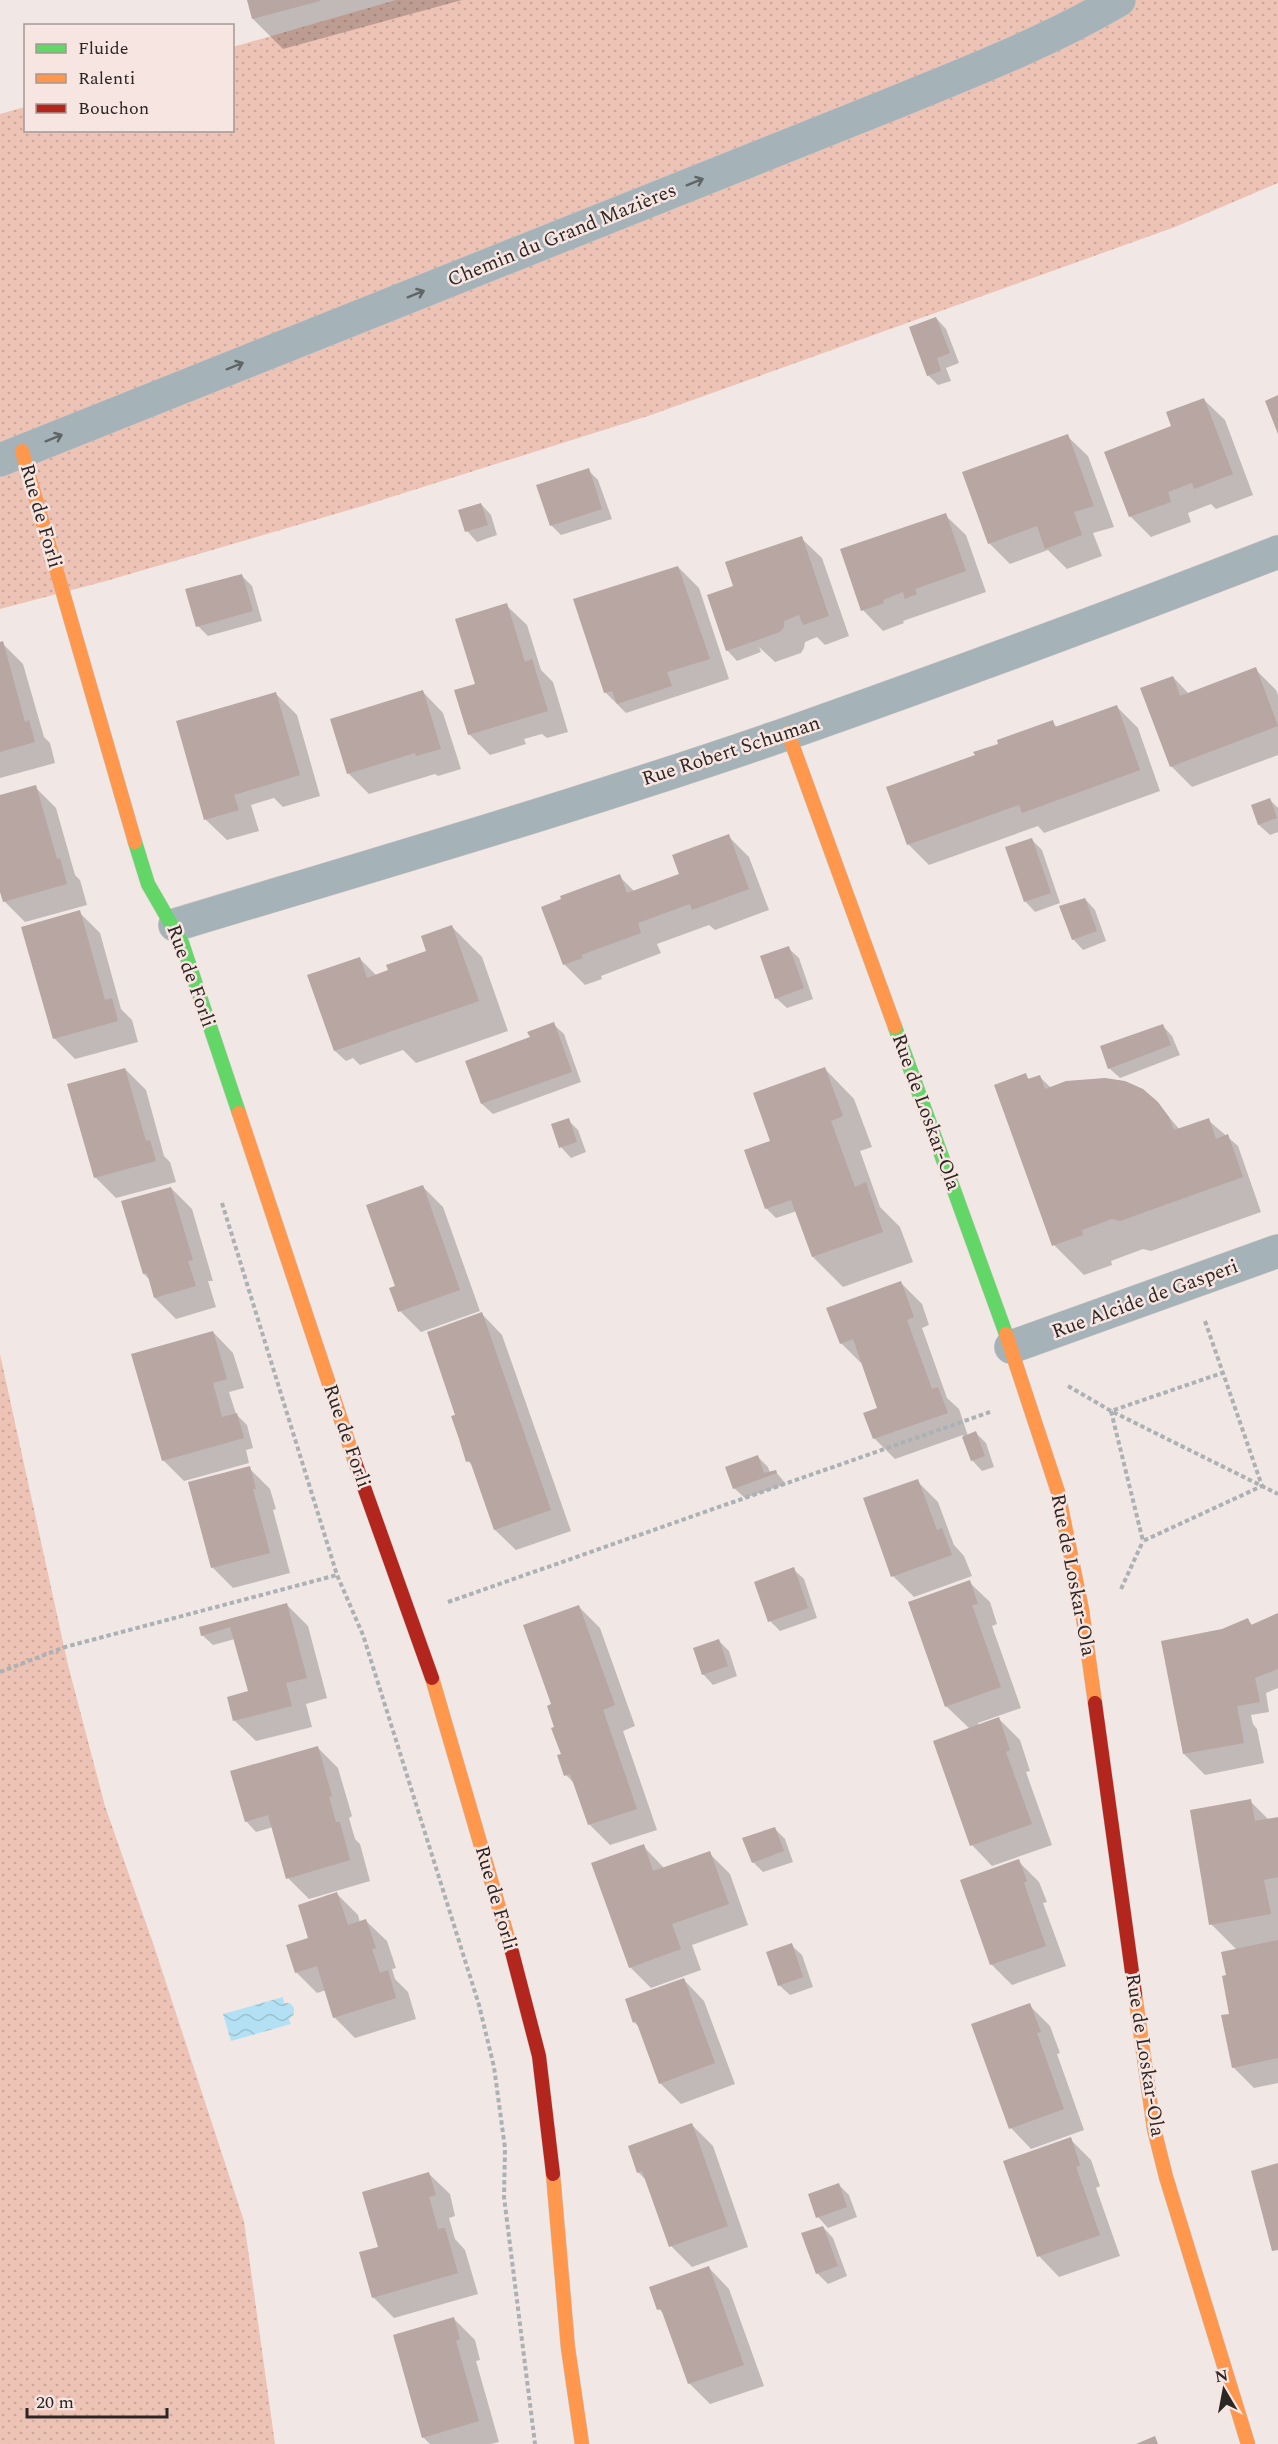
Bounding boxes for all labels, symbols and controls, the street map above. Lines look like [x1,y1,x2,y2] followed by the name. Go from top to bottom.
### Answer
[24,24,234,132] legend
[78,35,129,62] text: Fluide
[78,65,135,92] text: Ralenti
[78,95,149,122] text: Bouchon
[443,175,681,295] street label: Chemin du Grand Mazières
[685,176,704,187] one-way arrow
[407,287,425,298] one-way arrow
[226,360,244,371] one-way arrow
[45,432,63,443] one-way arrow
[12,460,70,572] street label: Rue de Forli
[638,708,824,794] street label: Rue Robert Schuman
[159,920,223,1032] street label: Rue de Forli
[884,1029,968,1195] street label: Rue de Loskar-Ola
[1048,1251,1242,1347] street label: Rue Alcide de Gasperi
[315,1380,379,1492] street label: Rue de Forli
[1043,1491,1103,1659] street label: Rue de Loskar-Ola
[467,1842,525,1954] street label: Rue de Forli
[1117,1971,1173,2139] street label: Rue de Loskar-Ola
[1194,2360,1254,2420] north arrow
[1213,2363,1230,2389] text: N
[27,2381,166,2419] scale bar
[36,2389,74,2416] text: 20 m

